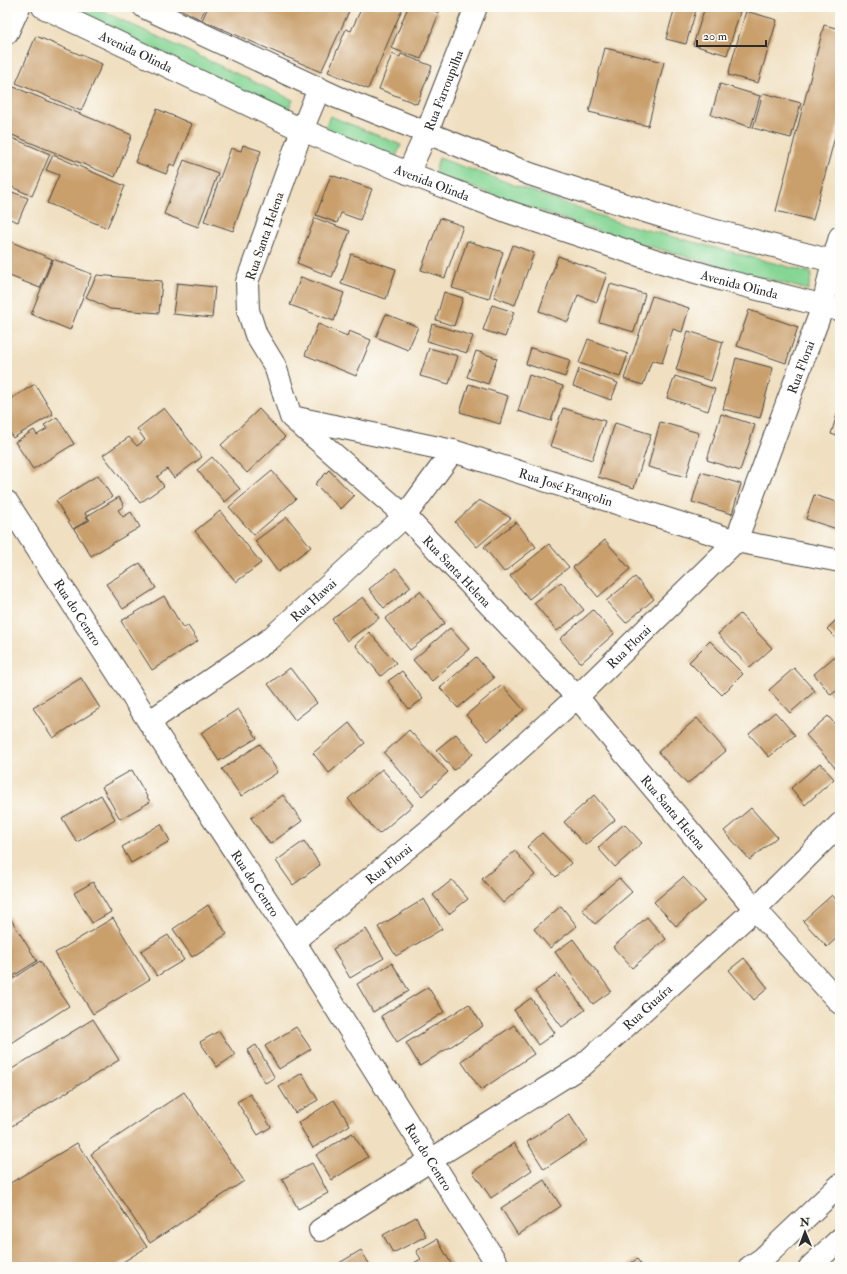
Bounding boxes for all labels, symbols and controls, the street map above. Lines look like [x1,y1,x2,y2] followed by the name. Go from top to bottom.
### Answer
[697,22,766,48] scale bar
[95,27,175,77] street label: Avenida Olinda
[703,29,728,44] text: 20 m
[421,47,468,133] street label: Rua Farroupilha
[391,161,472,205] street label: Avenida Olinda
[242,190,288,283] street label: Rua Santa Helena
[698,267,780,303] street label: Avenida Olinda
[784,338,819,396] street label: Rua Florai
[517,465,615,510] street label: Rua José Françolin
[419,533,495,611] street label: Rua Santa Helena
[287,575,340,626] street label: Rua Hawai
[50,576,105,649] street label: Rua do Centro
[604,622,655,672] street label: Rua Florai
[637,772,709,854] street label: Rua Santa Helena
[362,840,416,888] street label: Rua Florai
[227,847,283,920] street label: Rua do Centro
[620,981,676,1034] street label: Rua Guaíra
[401,1121,455,1194] street label: Rua do Centro
[785,1212,825,1252] north arrow
[799,1216,811,1229] text: N

